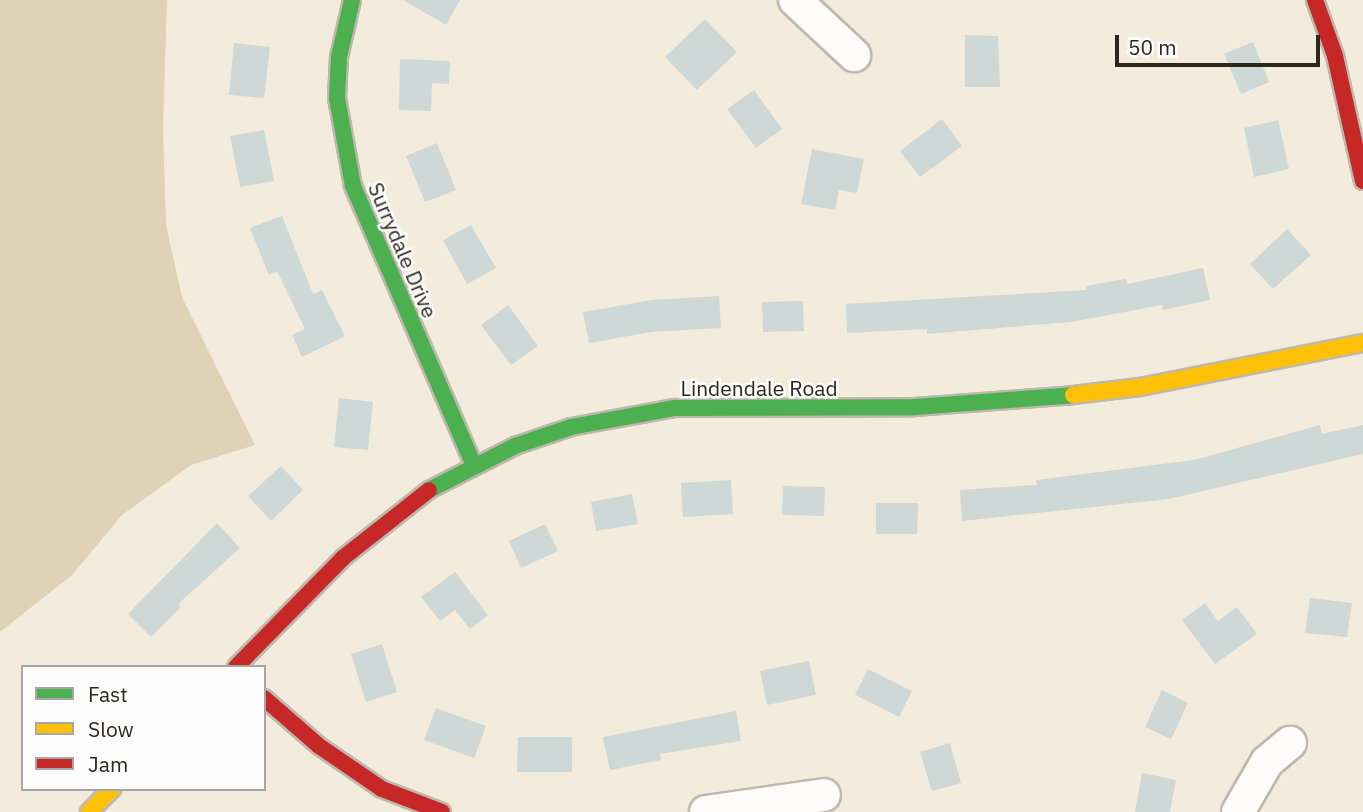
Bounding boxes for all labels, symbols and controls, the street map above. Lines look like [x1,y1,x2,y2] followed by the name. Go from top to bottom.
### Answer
[1118,21,1323,65] scale bar
[1128,33,1177,61] text: 50 m
[363,179,443,321] street label: Surrydale Drive
[680,375,838,401] street label: Lindendale Road
[21,665,266,791] legend
[88,680,128,708] text: Fast
[88,715,134,743] text: Slow
[88,750,128,778] text: Jam

